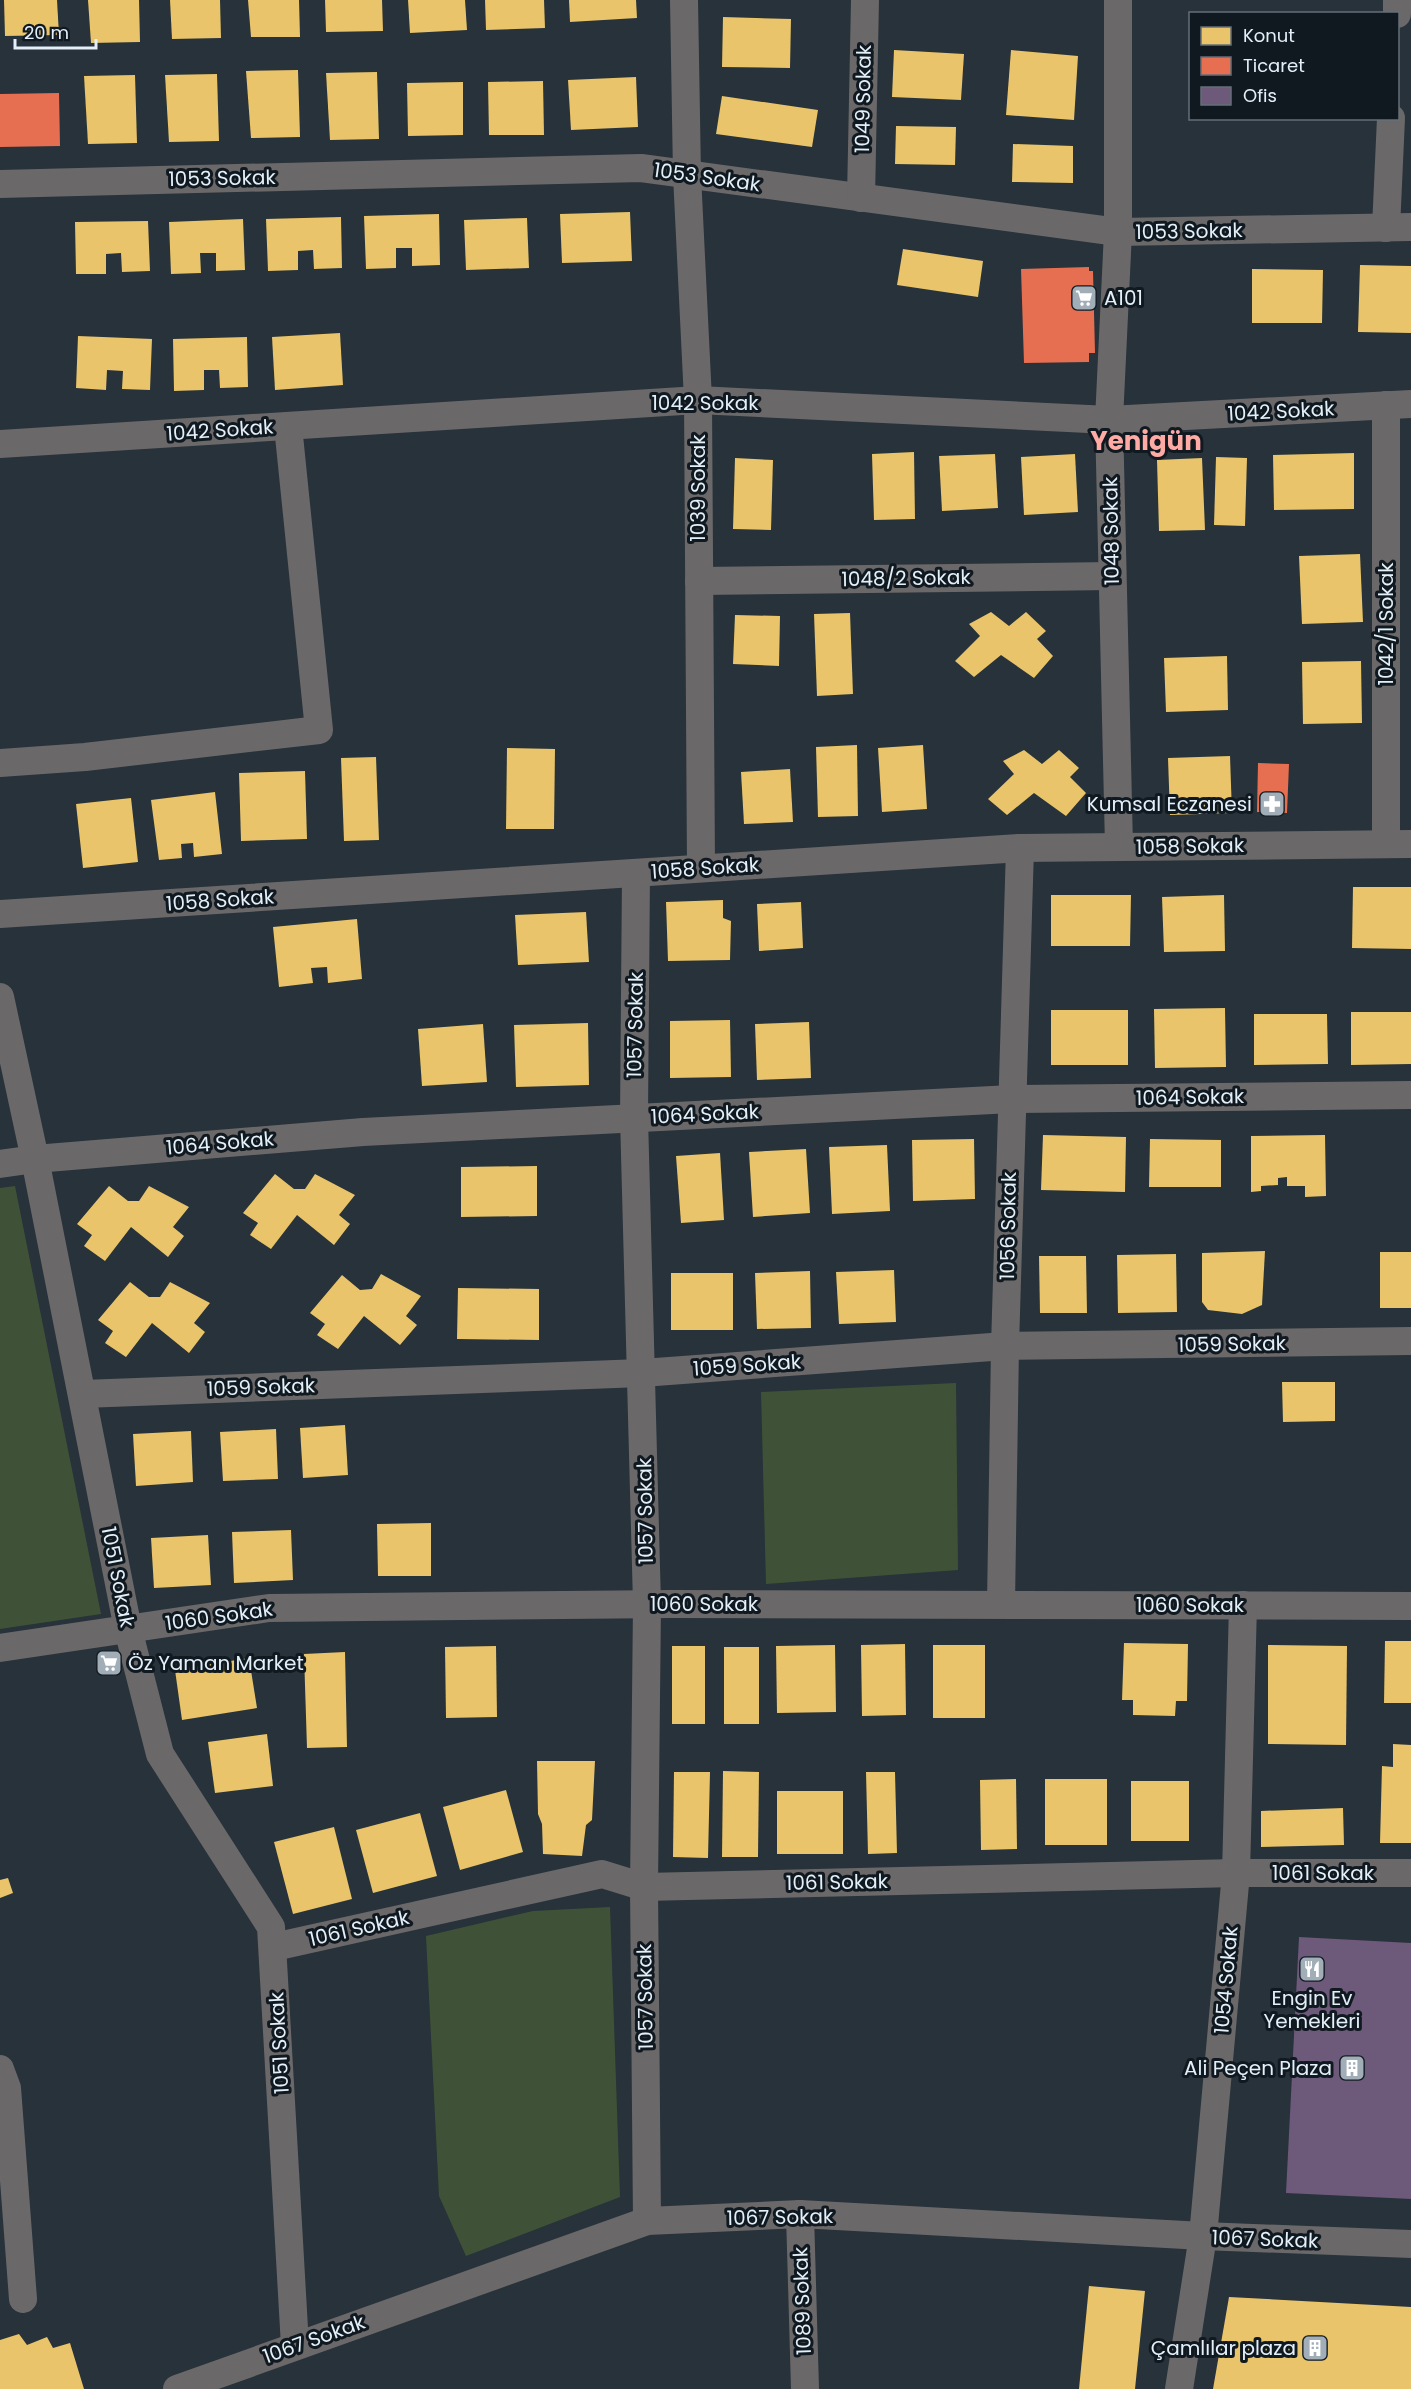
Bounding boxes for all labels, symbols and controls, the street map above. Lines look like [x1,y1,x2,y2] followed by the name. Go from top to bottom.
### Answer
[15,12,96,50] scale bar
[1189,12,1399,120] legend
[24,20,69,45] text: 20 m
[1243,23,1295,48] text: Konut
[848,44,878,153] street label: 1049 Sokak
[1243,53,1305,78] text: Ticaret
[1243,83,1277,108] text: Ofis
[652,156,763,198] street label: 1053 Sokak
[168,163,277,193] street label: 1053 Sokak
[1135,216,1244,246] street label: 1053 Sokak
[1069,283,1099,313] supermarket icon: A101
[1104,284,1143,312] place label: A101
[651,389,759,417] street label: 1042 Sokak
[1227,394,1336,428] street label: 1042 Sokak
[166,412,275,448] street label: 1042 Sokak
[1090,423,1202,459] district label: Yenigün
[684,434,712,542] street label: 1039 Sokak
[1096,476,1126,585] street label: 1048 Sokak
[1372,562,1400,685] street label: 1042/1 Sokak
[841,563,972,593] street label: 1048/2 Sokak
[1257,789,1287,819] pharmacy icon: Kumsal Eczanesi
[1087,790,1252,818] place label: Kumsal Eczanesi
[1136,831,1245,861] street label: 1058 Sokak
[650,850,761,886] street label: 1058 Sokak
[165,882,276,918] street label: 1058 Sokak
[620,971,650,1078] street label: 1057 Sokak
[1136,1082,1245,1112] street label: 1064 Sokak
[650,1097,760,1131] street label: 1064 Sokak
[165,1124,276,1162] street label: 1064 Sokak
[993,1171,1023,1280] street label: 1056 Sokak
[1178,1329,1287,1359] street label: 1059 Sokak
[692,1347,803,1383] street label: 1059 Sokak
[206,1371,316,1403] street label: 1059 Sokak
[630,1457,660,1564] street label: 1057 Sokak
[95,1524,142,1630] street label: 1051 Sokak
[650,1590,759,1618] street label: 1060 Sokak
[1136,1591,1245,1619] street label: 1060 Sokak
[163,1595,275,1637] street label: 1060 Sokak
[94,1648,124,1678] supermarket icon: Öz Yaman Market
[128,1649,304,1677] place label: Öz Yaman Market
[1272,1859,1375,1887] street label: 1061 Sokak
[786,1867,889,1897] street label: 1061 Sokak
[306,1903,413,1953] street label: 1061 Sokak
[1207,1924,1245,2035] street label: 1054 Sokak
[630,1943,660,2050] street label: 1057 Sokak
[1297,1954,1327,1984] restaurant icon: Engin Ev Yemekleri
[1263,1984,1361,2035] place label: Engin Ev Yemekleri
[262,1991,296,2095] street label: 1051 Sokak
[1337,2053,1367,2083] building icon: Ali Peçen Plaza
[1184,2054,1332,2082] place label: Ali Peçen Plaza
[726,2202,834,2232] street label: 1067 Sokak
[1211,2223,1319,2255] street label: 1067 Sokak
[786,2246,818,2356] street label: 1089 Sokak
[259,2307,370,2370] street label: 1067 Sokak
[1300,2333,1330,2363] building icon: Çamlılar plaza
[1151,2334,1296,2362] place label: Çamlılar plaza

